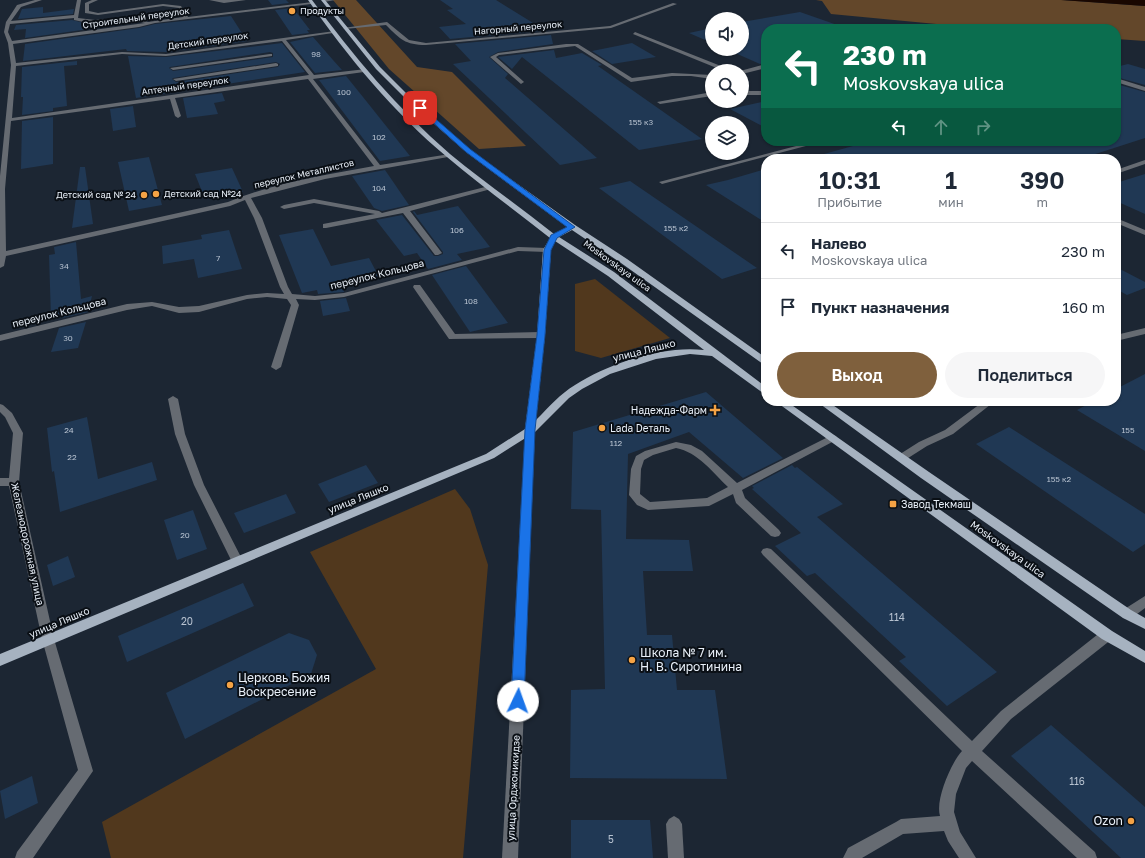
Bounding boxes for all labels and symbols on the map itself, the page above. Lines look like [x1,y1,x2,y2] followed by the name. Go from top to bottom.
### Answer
[82,5,190,30] street label: Строительный переулок
[300,5,344,16] place label: Продукты
[287,6,297,16] marker: Продукты
[473,18,563,37] street label: Нагорный переулок
[167,29,249,52] street label: Детский переулок
[311,49,321,59] house number: 98
[141,74,229,97] street label: Аптечный переулок
[337,87,351,97] house number: 100
[403,91,437,125] pin
[629,117,654,127] house number: 155 к3
[372,132,386,142] house number: 102
[253,157,355,190] street label: переулок Металлистов
[372,183,386,193] house number: 104
[164,188,242,199] place label: Детский сад №24
[56,189,137,200] place label: Детский сад № 24
[151,189,161,199] marker: Детский сад №24
[139,190,149,200] marker: Детский сад № 24
[664,223,689,233] house number: 155 к2
[450,225,464,235] house number: 106
[581,237,653,294] street label: Moskovskaya ulica
[216,253,220,263] house number: 7
[329,257,425,291] street label: переулок Кольцова
[59,261,69,271] house number: 34
[11,295,107,329] street label: переулок Кольцова
[464,296,478,306] house number: 108
[63,333,73,343] house number: 30
[611,336,677,364] street label: улица Ляшко
[631,404,707,416] place label: Надежда-Фарм
[710,405,720,415] marker: Надежда-Фарм
[610,422,670,434] place label: Lada Dеталь
[597,423,607,433] marker: Lada Dеталь
[64,425,74,435] house number: 24
[1121,425,1135,435] house number: 155
[610,438,623,448] house number: 112
[67,452,77,462] house number: 22
[1047,474,1072,484] house number: 155 к2
[326,480,390,516] street label: улица Ляшко
[9,481,47,607] street label: Железнодорожная улица
[901,498,971,510] place label: Завод Текмаш
[888,499,898,509] marker: Завод Текмаш
[968,518,1048,580] street label: Moskovskaya ulica
[180,530,190,540] house number: 20
[27,604,91,640] street label: улица Ляшко
[889,611,905,623] house number: 114
[181,615,193,627] house number: 20
[640,645,742,674] place label: Школа № 7 им. Н. В. Сиротинина
[627,655,637,665] marker: Школа № 7 им. Н. В. Сиротинина
[238,670,330,699] place label: Церковь Божия Воскресение
[225,680,235,690] marker: Церковь Божия Воскресение
[497,680,539,722] position arrow
[504,734,522,841] street label: улица Орджоникидзе
[1069,775,1085,787] house number: 116
[1094,813,1123,828] place label: Ozon
[1126,816,1136,826] marker: Ozon
[608,833,614,845] house number: 5

